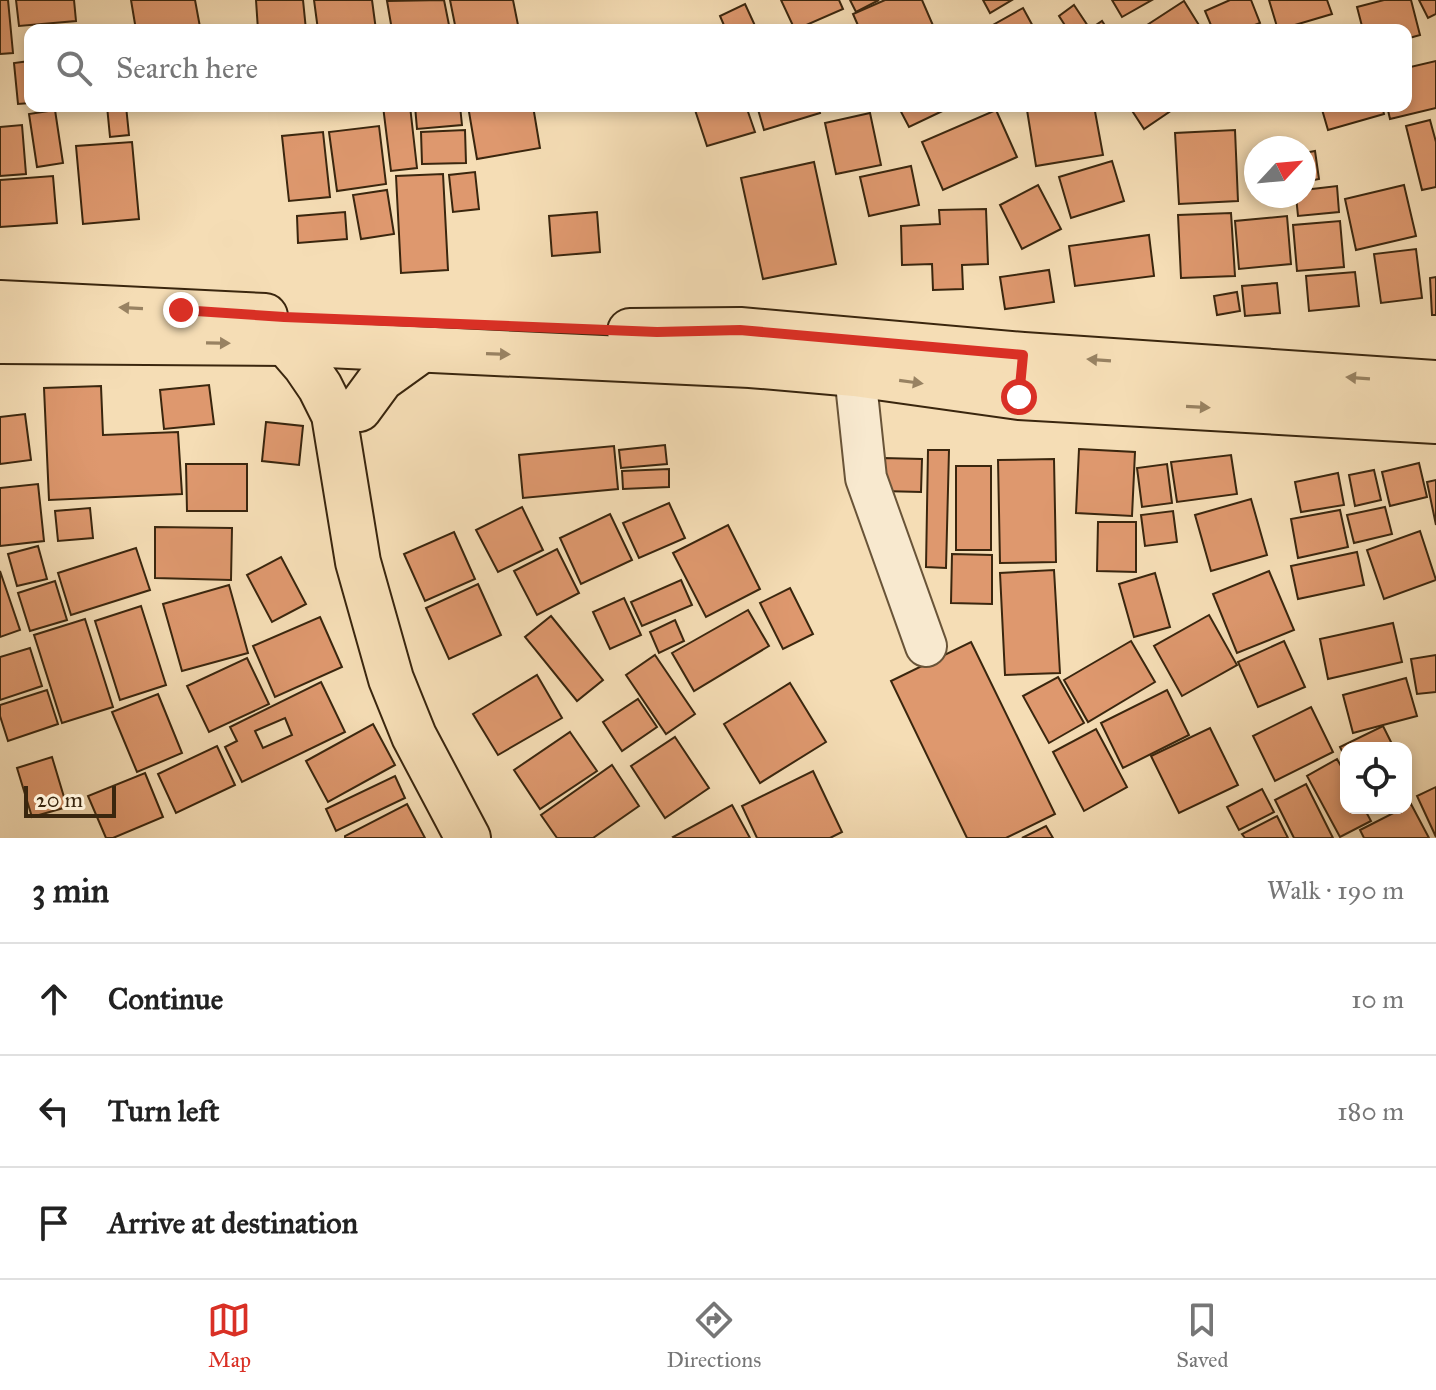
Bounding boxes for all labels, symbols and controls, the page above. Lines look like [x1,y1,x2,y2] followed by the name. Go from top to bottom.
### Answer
[24,24,1412,112] search box
[52,46,96,90] icon: search
[116,50,258,86] text: Search here
[1244,136,1316,208] north arrow
[163,292,199,328] route end
[118,301,143,314] one-way arrow
[206,337,231,349] one-way arrow
[486,348,511,361] one-way arrow
[1086,353,1111,366] one-way arrow
[1345,371,1370,384] one-way arrow
[899,376,924,389] one-way arrow
[1001,379,1037,415] route start
[1186,401,1211,414] one-way arrow
[1340,742,1412,814] map controls
[1340,742,1412,814] button: locate
[24,782,116,818] scale bar
[36,786,83,813] text: 20 m
[32,870,109,911] text: 3 min
[1267,874,1404,906] text: Walk · 190 m
[32,977,76,1021] icon: ahead
[108,981,223,1017] text: Continue
[1351,983,1404,1015] text: 10 m
[32,1089,76,1133] icon: left
[108,1093,219,1129] text: Turn left
[1337,1095,1404,1127] text: 180 m
[32,1201,76,1245] icon: arrive
[108,1205,358,1241] text: Arrive at destination
[207,1298,251,1373] tab: Map
[666,1298,761,1373] tab: Directions
[1176,1298,1228,1373] tab: Saved

